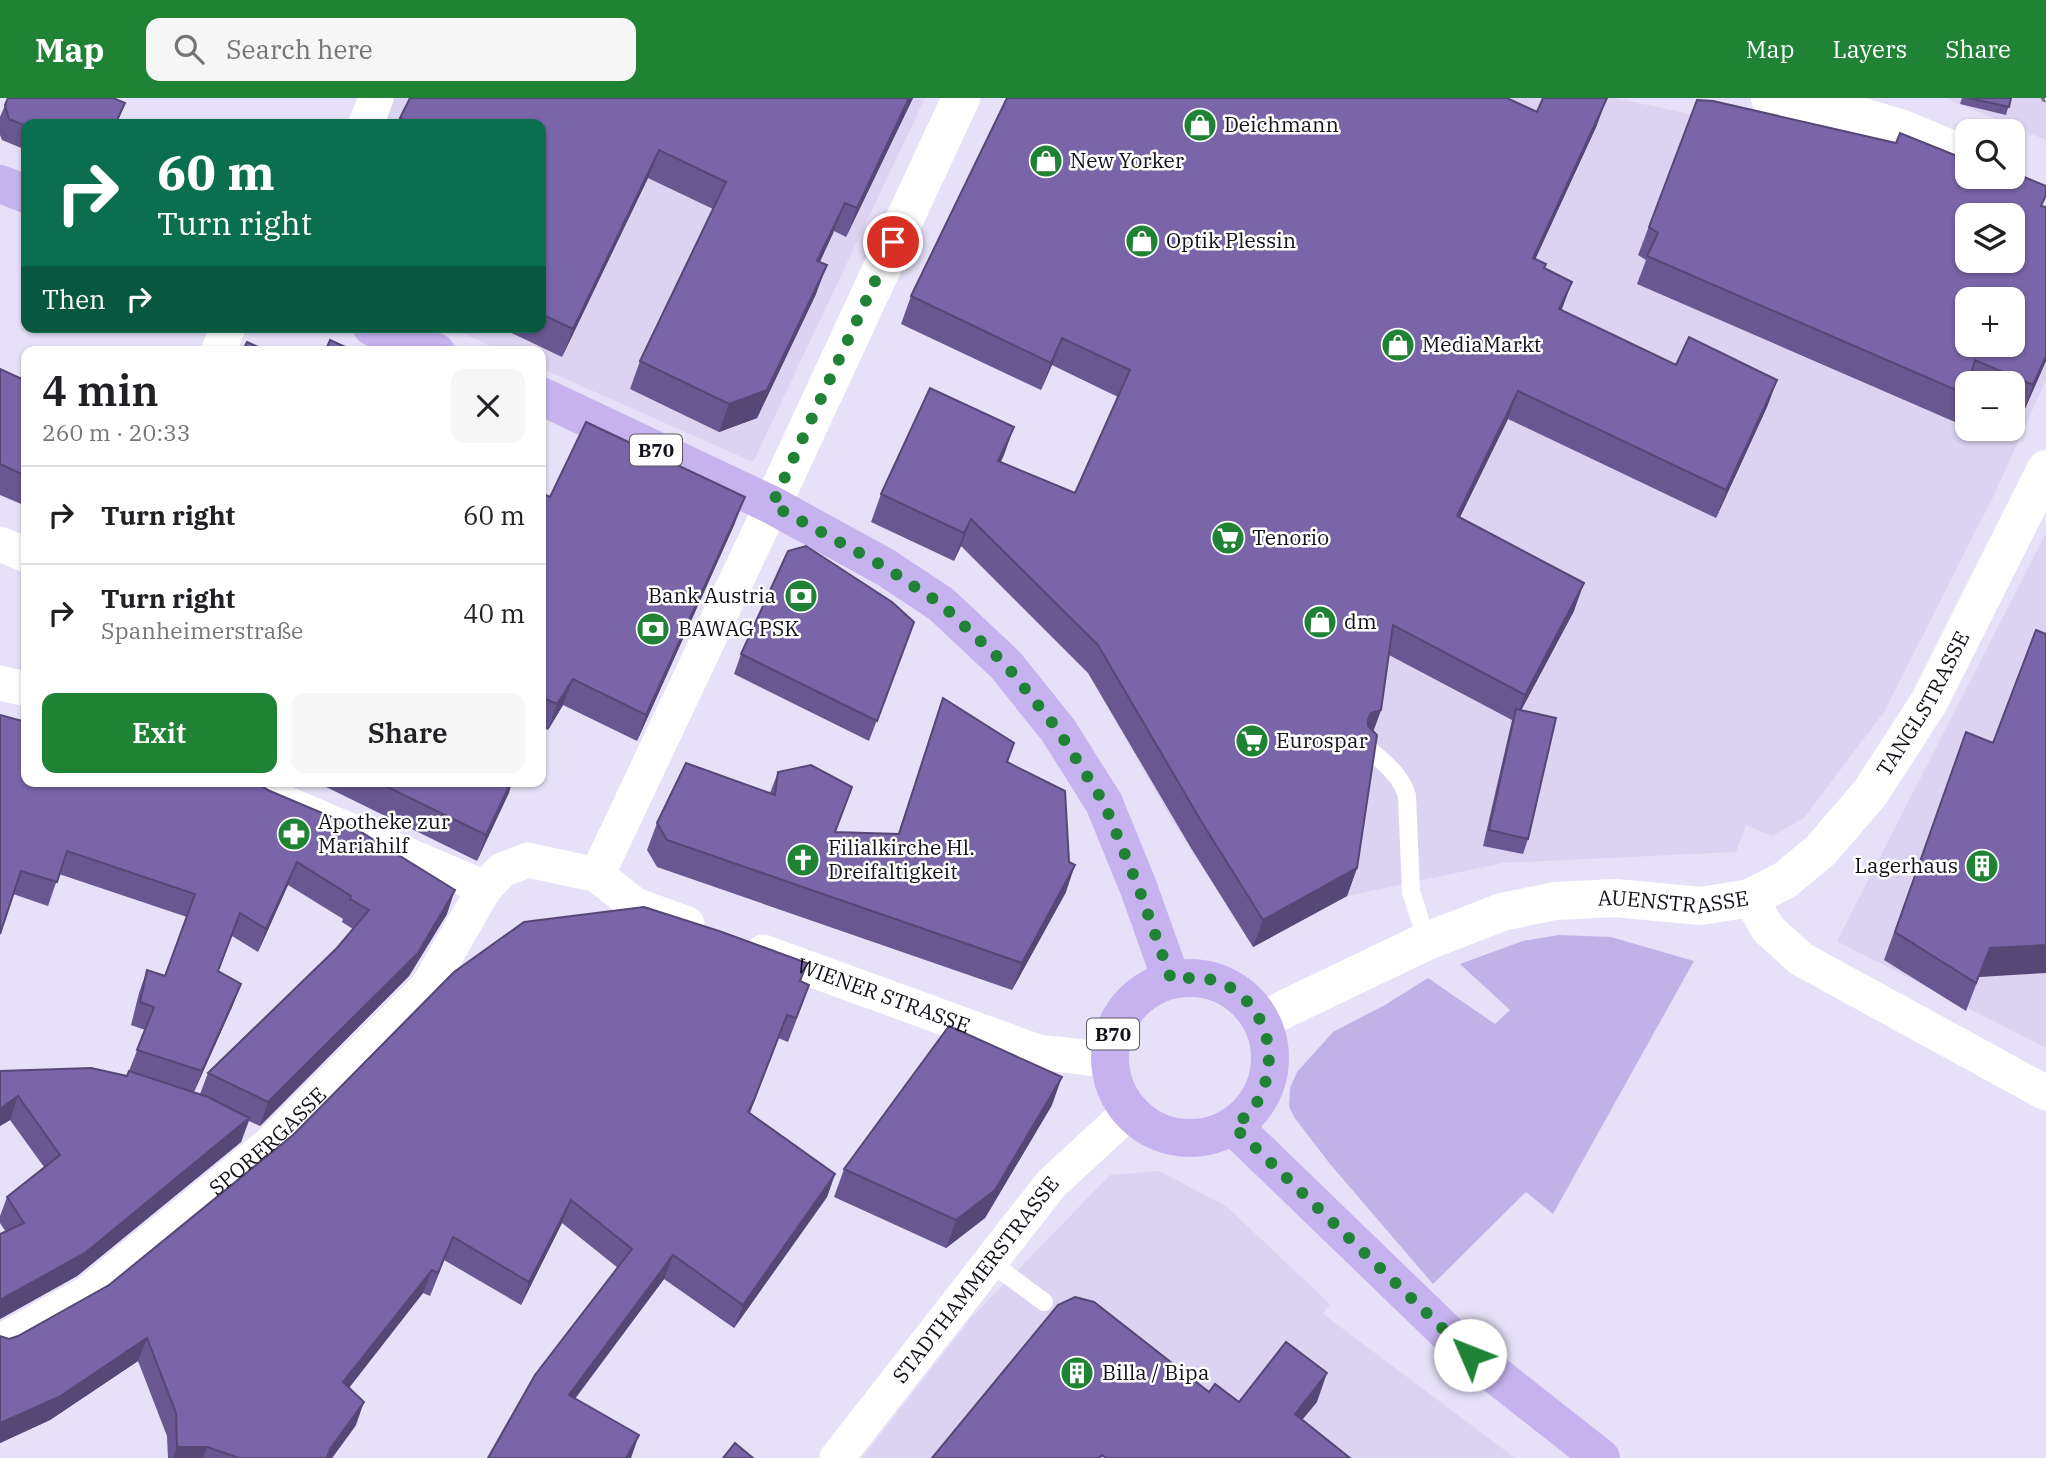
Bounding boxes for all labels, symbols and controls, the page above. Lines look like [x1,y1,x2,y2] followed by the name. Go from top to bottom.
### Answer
[146,18,636,81] search box
[35,28,104,71] text: Map
[170,30,208,68] icon: search
[226,32,373,66] text: Search here
[1746,33,1794,65] text: Map
[1832,33,1907,65] text: Layers
[1945,33,2011,65] text: Share
[1181,106,1219,144] shop icon: Deichmann
[1224,110,1339,138] place label: Deichmann
[1955,119,2025,441] map controls
[1955,119,2025,189] button: search
[157,140,275,203] text: 60 m
[1027,142,1065,180] shop icon: New Yorker
[1070,146,1185,174] place label: New Yorker
[42,147,133,238] icon: right
[157,202,312,244] text: Turn right
[1955,203,2025,273] button: layers
[863,212,923,272] pin
[1123,222,1161,260] shop icon: Optik Plessin
[874,223,912,261] icon: arrive
[1166,226,1296,254] place label: Optik Plessin
[120,280,158,318] icon: right
[42,282,106,316] text: Then
[1955,287,2025,357] button: +
[1379,326,1417,364] shop icon: MediaMarkt
[1422,330,1541,358] place label: MediaMarkt
[42,363,159,418] text: 4 min
[451,369,525,443] button: close
[1955,371,2025,441] button: −
[42,417,191,447] text: 260 m · 20:33
[630,434,682,466] road number: B70
[42,496,80,534] icon: right
[101,498,235,532] text: Turn right
[463,498,525,532] text: 60 m
[1209,519,1247,557] supermarket icon: Tenorio
[1252,523,1329,551] place label: Tenorio
[782,577,820,615] bank icon: Bank Austria
[101,581,235,615] text: Turn right
[648,581,776,609] place label: Bank Austria
[42,594,80,632] icon: right
[463,596,525,630] text: 40 m
[1301,603,1339,641] shop icon: dm
[1344,607,1377,635] place label: dm
[634,610,672,648] bank icon: BAWAG PSK
[678,614,799,642] place label: BAWAG PSK
[101,615,303,645] text: Spanheimerstraße
[1870,626,1975,781] street label: TANGLSTRASSE
[42,693,277,773] button: Exit
[291,693,525,773] button: Share
[1233,722,1271,760] supermarket icon: Eurospar
[1276,726,1368,754] place label: Eurospar
[318,807,451,859] place label: Apotheke zur Mariahilf
[275,815,313,853] pharmacy icon: Apotheke zur Mariahilf
[828,833,975,885] place label: Filialkirche Hl. Dreifaltigkeit
[784,841,822,879] church icon: Filialkirche Hl. Dreifaltigkeit
[1963,847,2001,885] building icon: Lagerhaus
[1855,851,1958,879] place label: Lagerhaus
[1597,883,1750,920] street label: AUENSTRASSE
[793,950,974,1039] street label: WIENER STRASSE
[1087,1018,1139,1050] road number: B70
[203,1081,332,1201] street label: SPORERGASSE
[886,1170,1065,1388] street label: STADTHAMMERSTRASSE
[1433,1318,1507,1392] position arrow
[1058,1354,1096,1392] building icon: Billa / Bipa
[1102,1358,1209,1386] place label: Billa / Bipa

